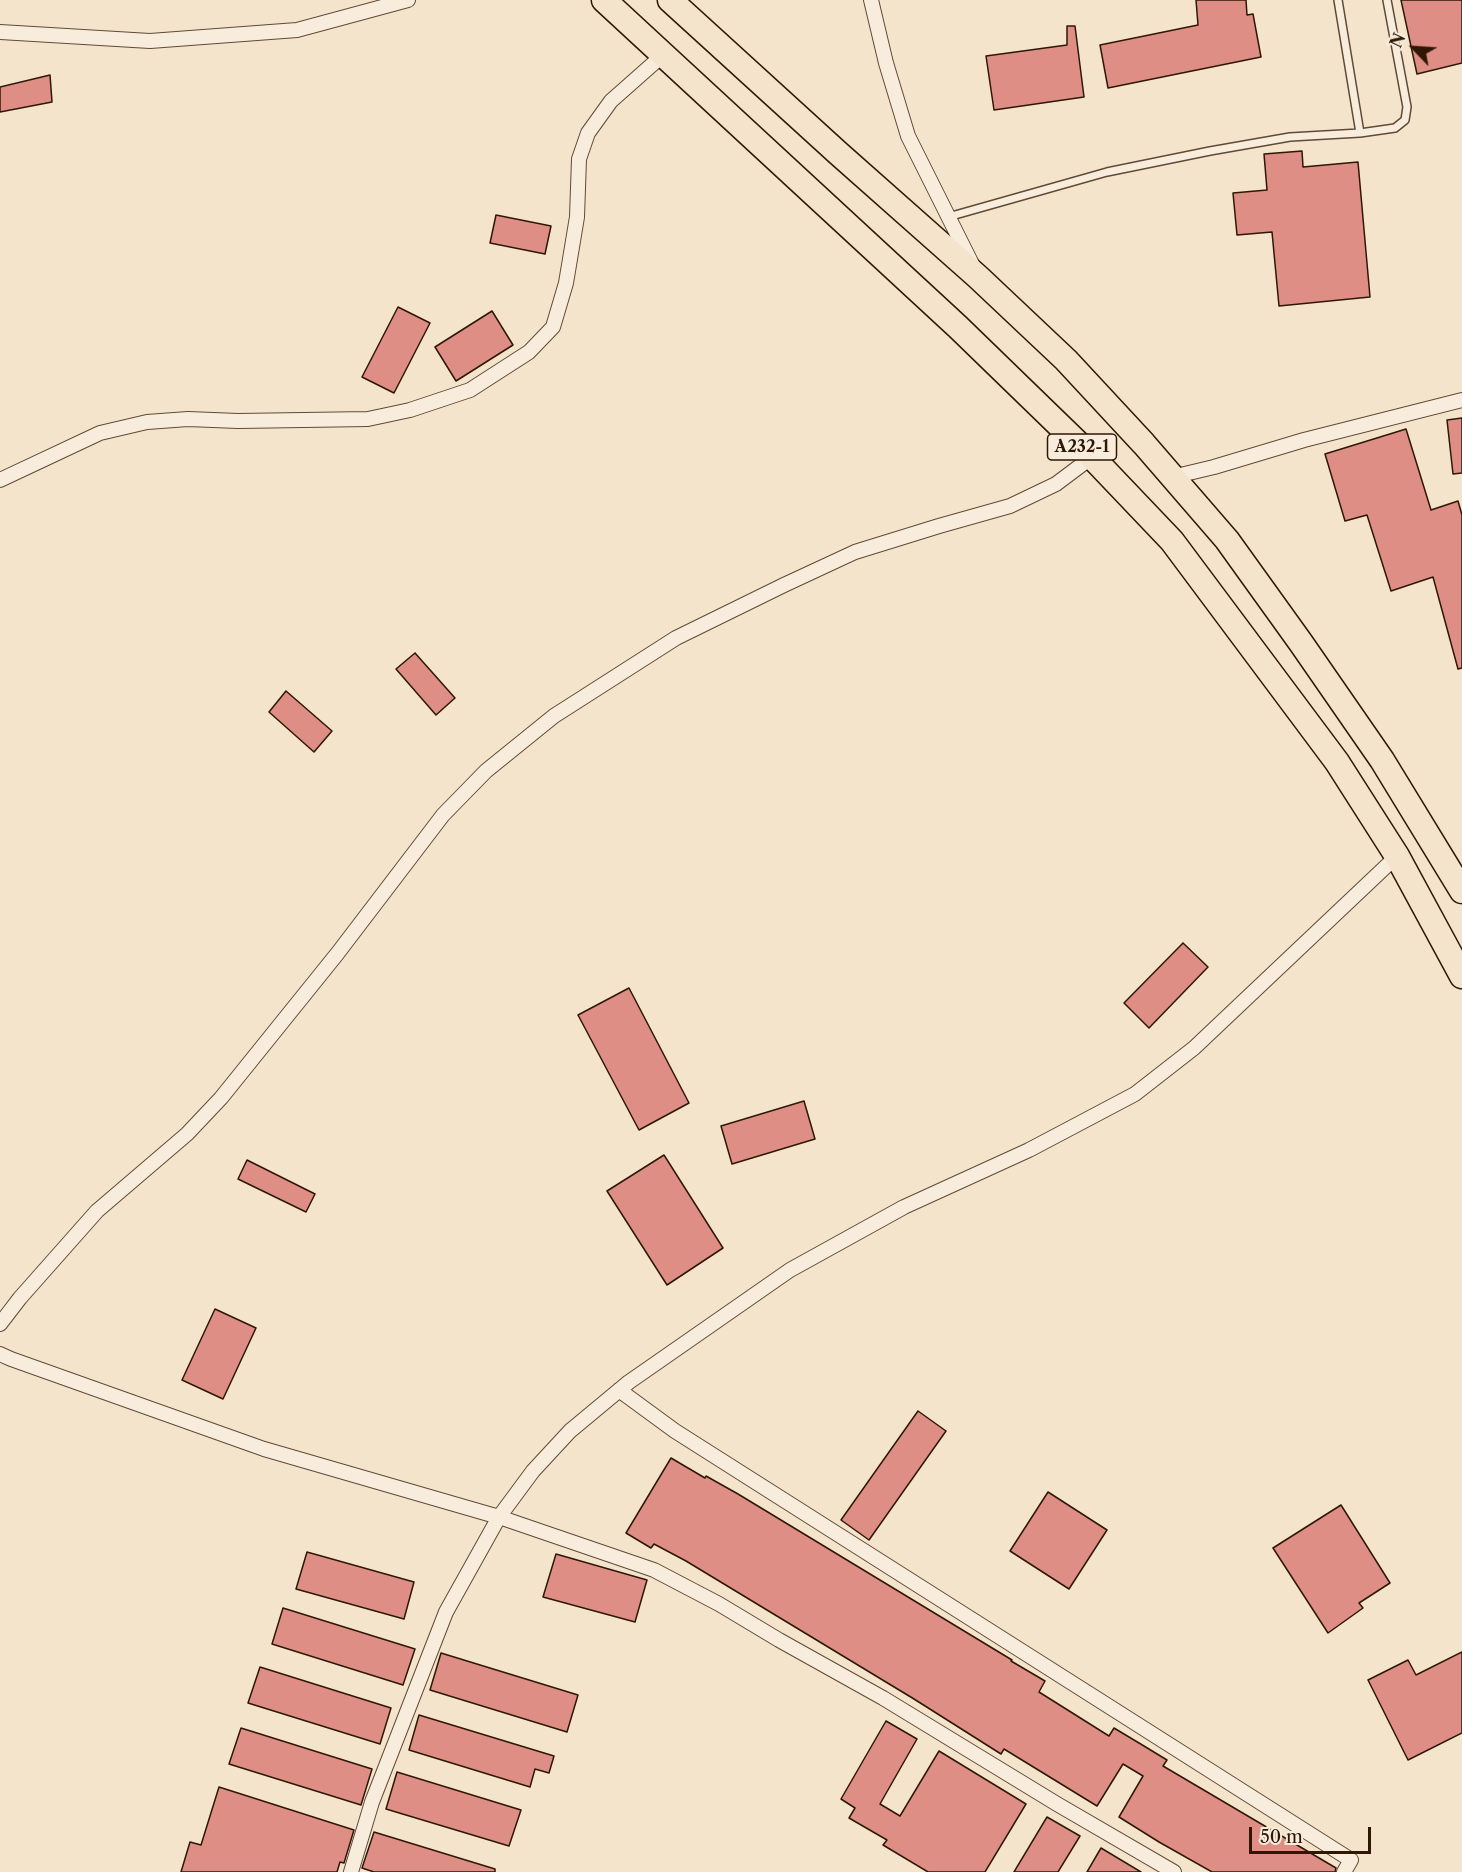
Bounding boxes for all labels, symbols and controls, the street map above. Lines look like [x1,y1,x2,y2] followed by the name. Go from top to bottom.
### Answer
[1384,18,1444,78] north arrow
[1386,30,1410,51] text: N
[1048,434,1116,460] road number: A232-1
[1252,1815,1374,1853] scale bar
[1260,1826,1303,1848] text: 50 m

